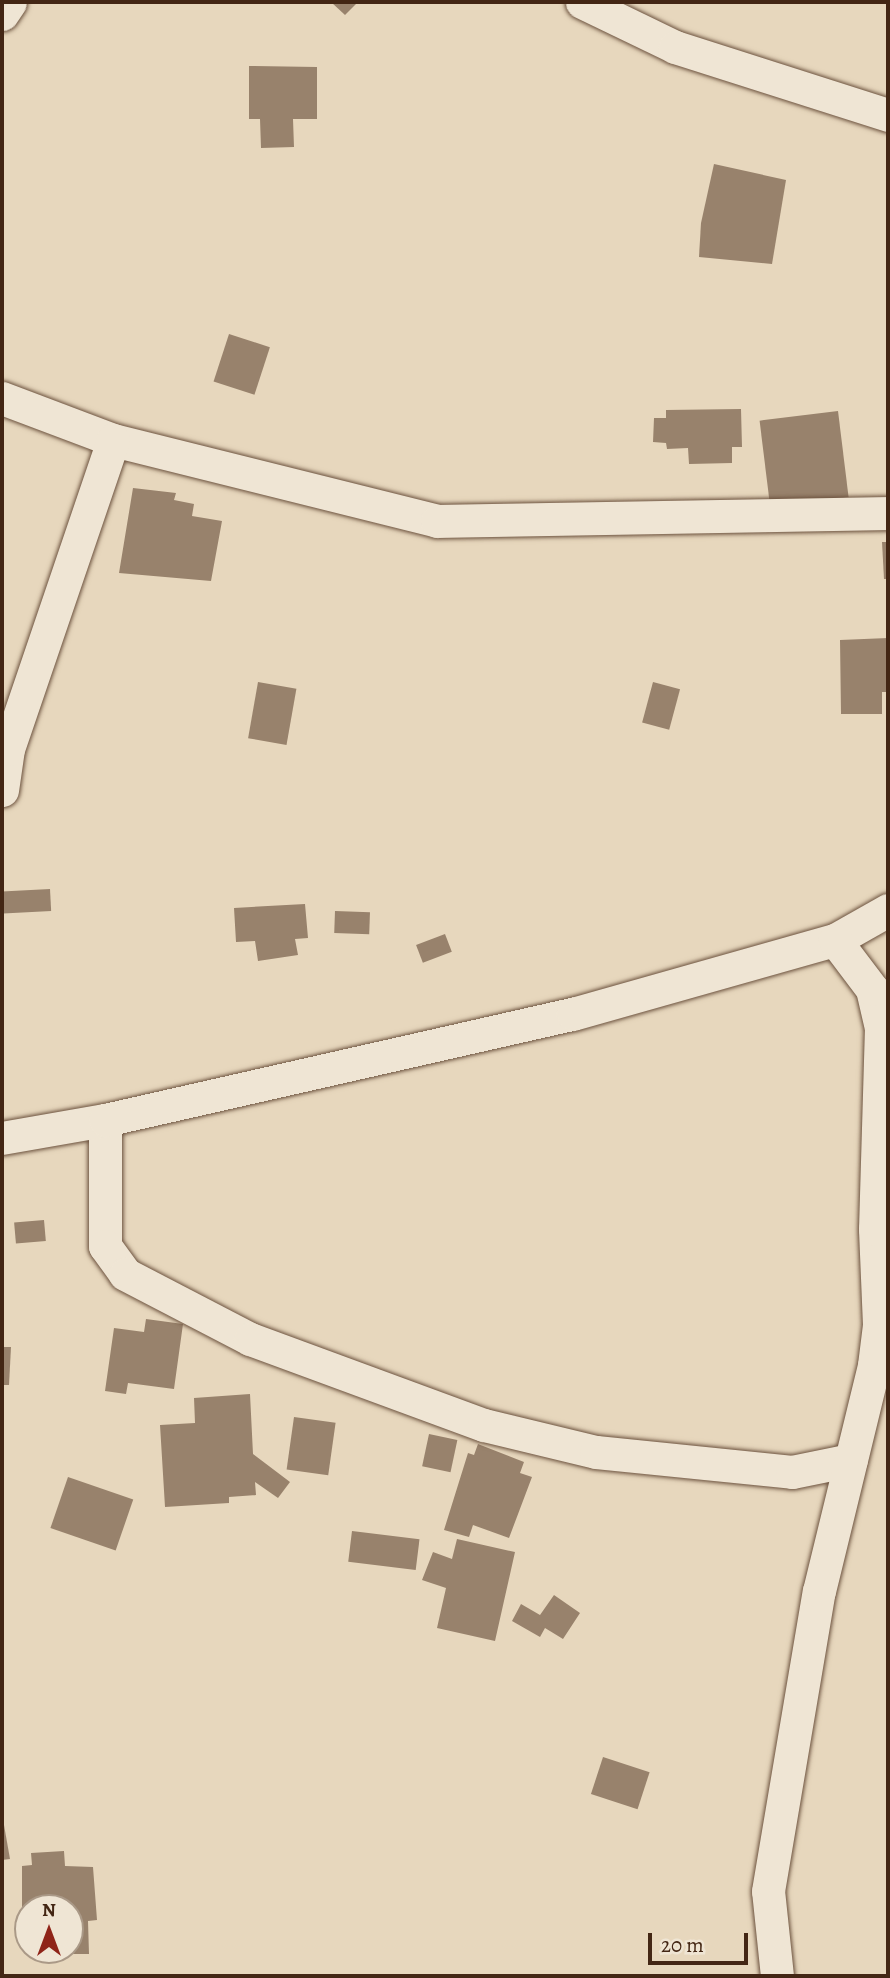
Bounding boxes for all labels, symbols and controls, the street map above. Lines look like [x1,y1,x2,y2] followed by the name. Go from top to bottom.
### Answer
[14,1894,84,1964] north arrow
[42,1897,56,1923] text: N
[652,1918,752,1962] scale bar
[661,1931,704,1959] text: 20 m

